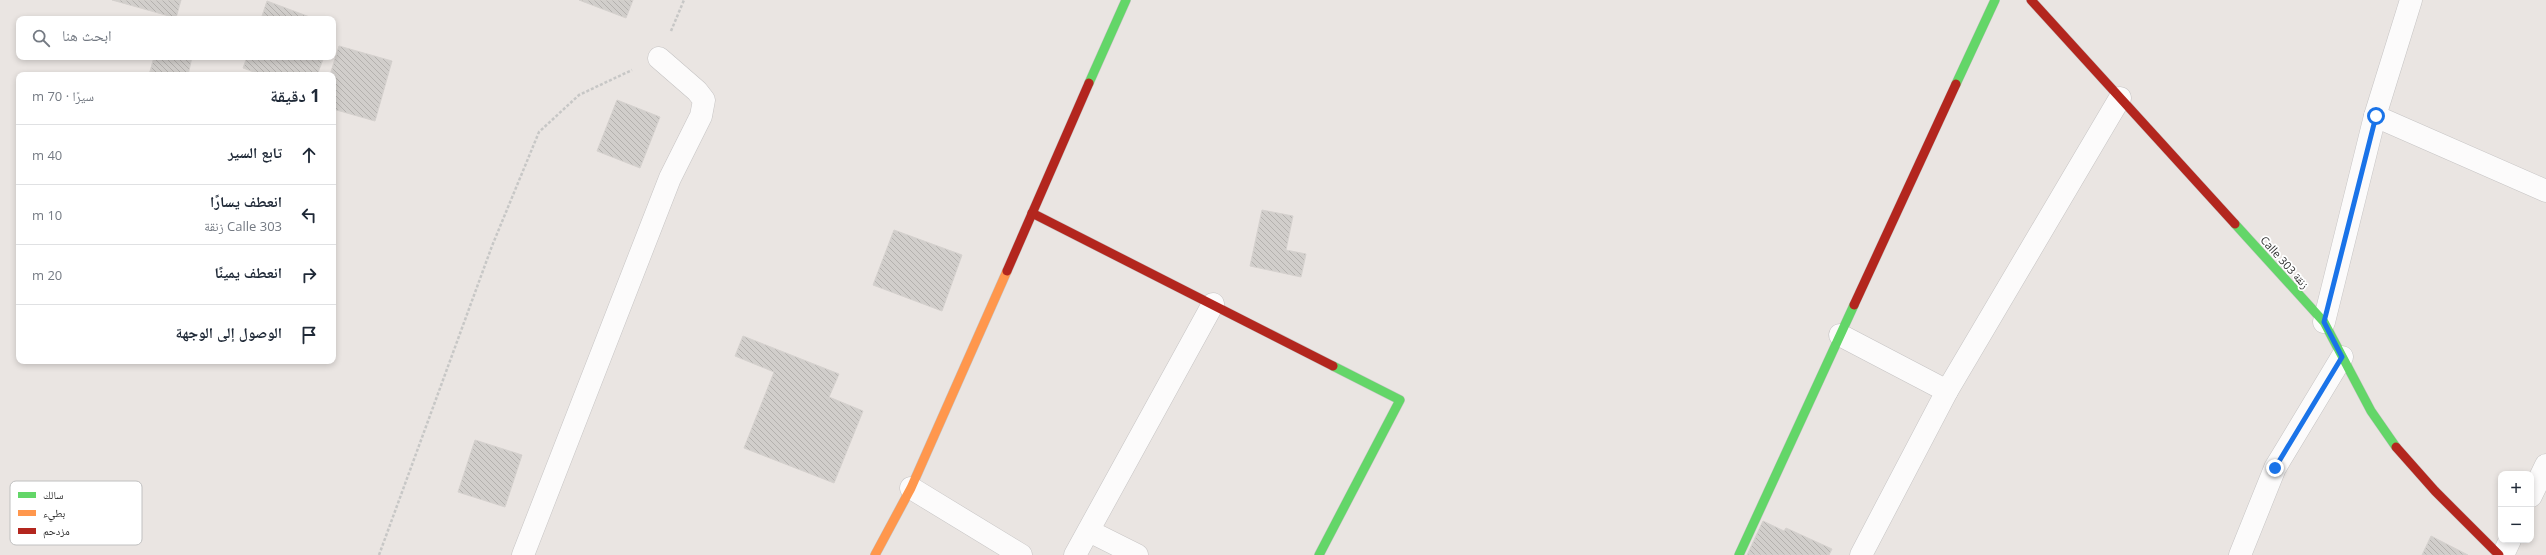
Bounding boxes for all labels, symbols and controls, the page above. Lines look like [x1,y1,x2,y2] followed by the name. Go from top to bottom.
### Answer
[16,16,336,60] search box
[62,25,112,45] text: ابحث هنا
[30,27,52,49] icon: search
[270,84,320,107] text: 1 دقيقة
[32,87,94,105] text: سيرًا · 70 m
[2367,107,2385,125] route start
[228,142,282,162] text: تابع السير
[298,144,320,166] icon: ahead
[32,146,62,164] text: 40 m
[210,191,282,211] text: انعطف يسارًا
[298,204,320,226] icon: left
[32,206,62,224] text: 10 m
[204,217,282,235] text: Calle 303 زنقة
[2257,233,2313,291] street label: Calle 303 زنقة
[214,262,282,282] text: انعطف يمينًا
[298,264,320,286] icon: right
[32,266,62,284] text: 20 m
[176,322,282,342] text: الوصول إلى الوجهة
[298,324,320,346] icon: arrive
[2266,459,2284,477] route end
[2498,471,2534,543] map controls
[2498,471,2534,507] button: +
[10,481,142,545] legend
[43,487,63,502] text: سالك
[43,505,65,522] text: بطيء
[2498,507,2534,543] button: −
[43,523,70,539] text: مزدحم

